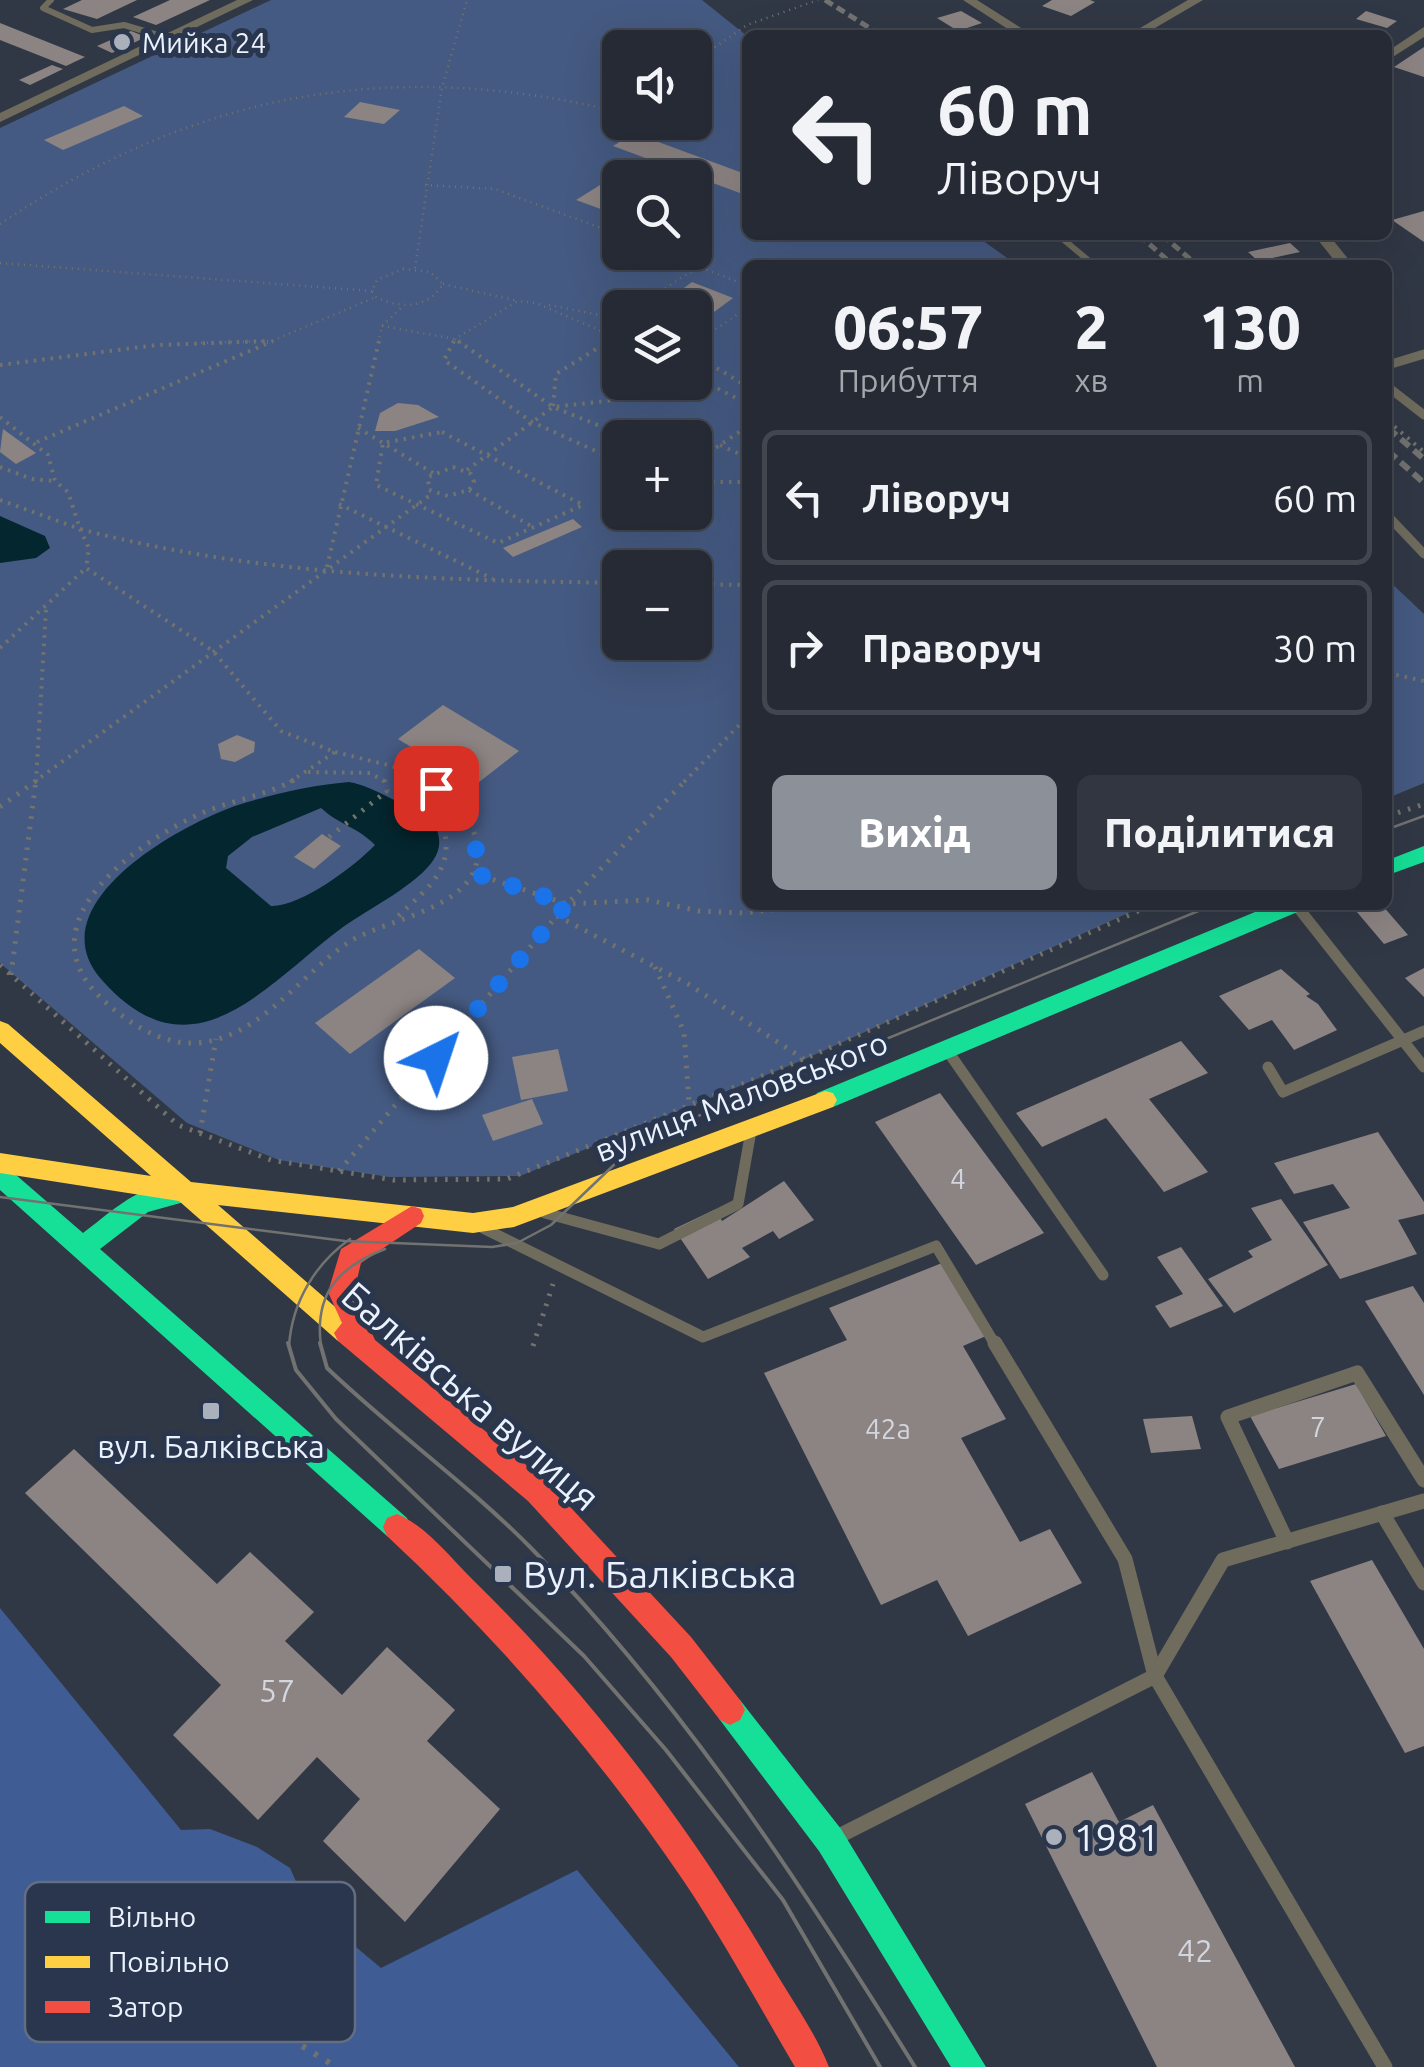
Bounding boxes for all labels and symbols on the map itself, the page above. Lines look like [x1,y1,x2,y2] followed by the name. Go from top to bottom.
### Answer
[142,27,266,58] place label: Мийка 24
[111,31,133,53] marker: Мийка 24
[394,746,479,831] pin
[384,1006,488,1110] position arrow
[590,1024,892,1168] street label: вулиця Маловського
[950,1163,966,1194] house number: 4
[334,1273,608,1519] street label: Балківська вулиця
[200,1400,222,1422] marker: вул. Балківська
[1310,1411,1326,1442] house number: 7
[865,1413,911,1444] house number: 42а
[97,1428,325,1464] place label: вул. Балківська
[523,1553,796,1595] place label: Вул. Балківська
[492,1563,514,1585] marker: Вул. Балківська
[259,1672,295,1708] house number: 57
[1074,1816,1160,1858] place label: 1981
[1043,1826,1065,1848] marker: 1981
[25,1882,355,2042] legend
[108,1901,196,1932] text: Вільно
[1177,1932,1213,1968] house number: 42
[108,1946,230,1977] text: Повільно
[108,1991,183,2022] text: Затор

